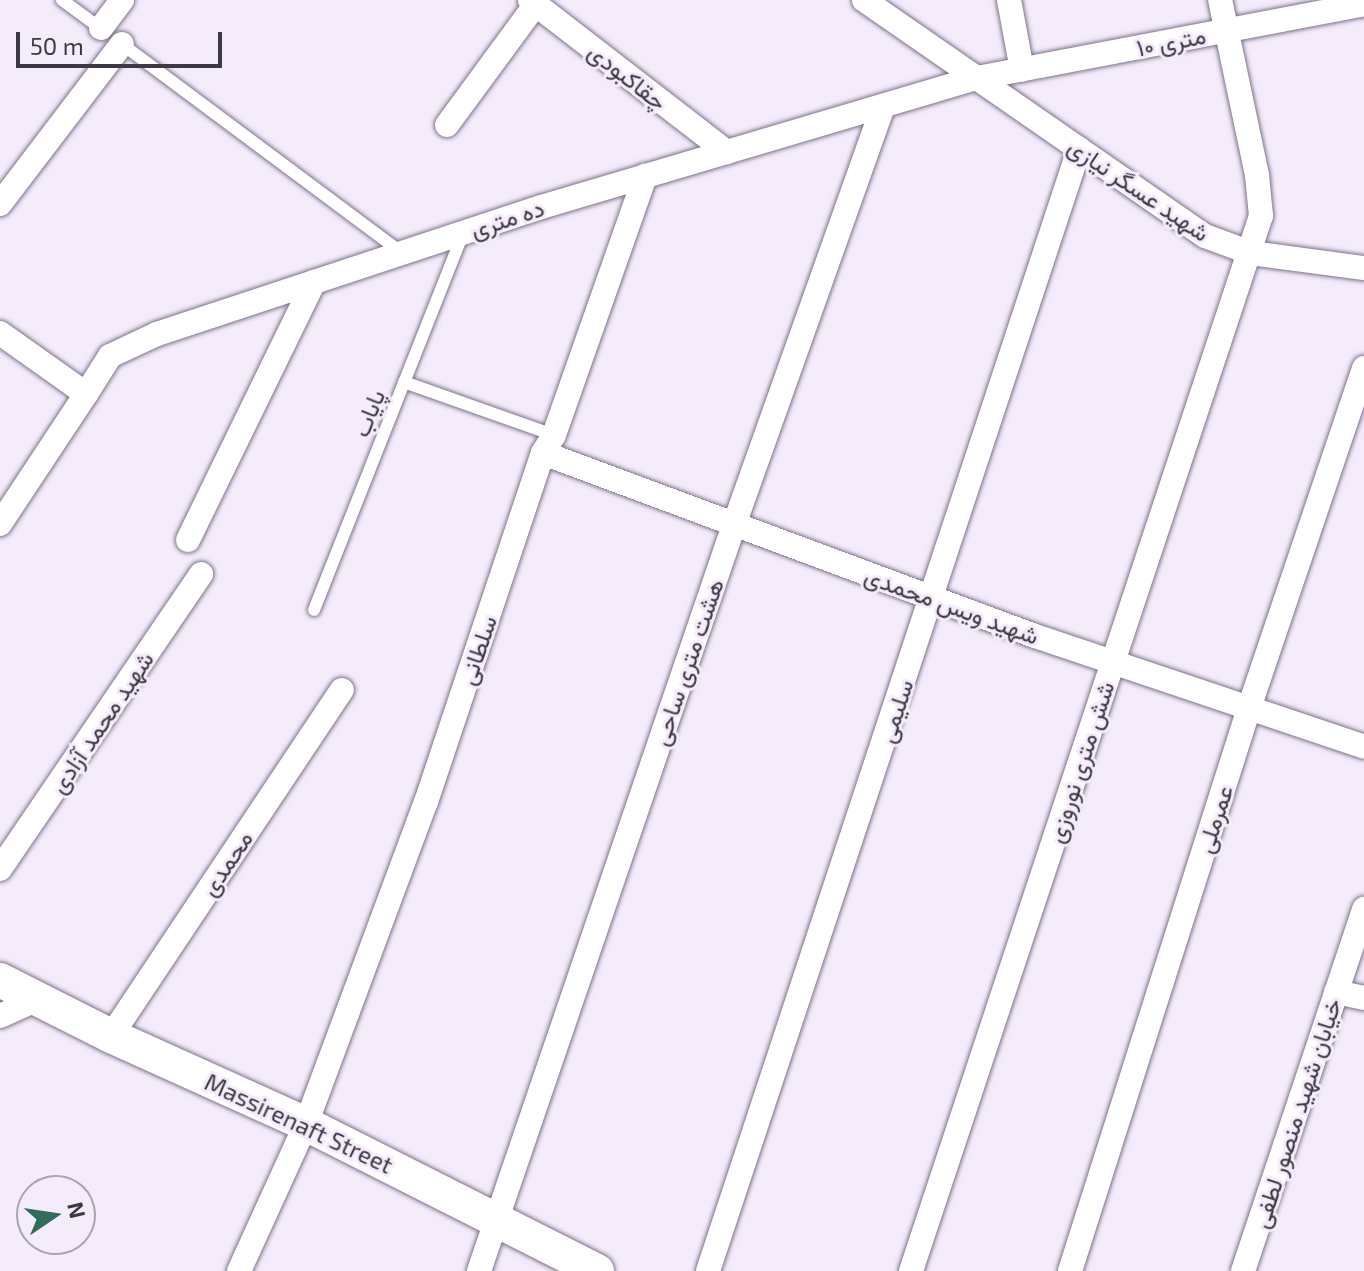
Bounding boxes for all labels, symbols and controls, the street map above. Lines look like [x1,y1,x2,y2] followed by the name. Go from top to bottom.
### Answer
[20,16,226,66] scale bar
[1134,20,1208,62] street label: ۱۰ متری
[30,31,84,60] text: 50 m
[583,36,673,116] street label: چقاکبودی
[1063,131,1215,247] street label: شهید عسگر نیازی
[467,193,547,243] street label: ده متری
[346,385,390,441] street label: پایاب
[861,560,1043,650] street label: شهید ویس محمدی
[645,575,729,749] street label: هشت متری ساحی
[452,612,502,688] street label: سلطانی
[43,646,159,798] street label: شهید محمد آزادی
[871,676,919,746] street label: سلیمی
[1040,678,1120,846] street label: شش متری نوروزی
[1190,781,1238,857] street label: عمرملی
[194,825,258,901] street label: محمدی
[1245,994,1347,1232] street label: خیابان شهید منصور لطفی
[200,1067,398,1179] street label: Massirenaft Street
[16,1175,96,1255] north arrow
[63,1199,92,1221] text: N

